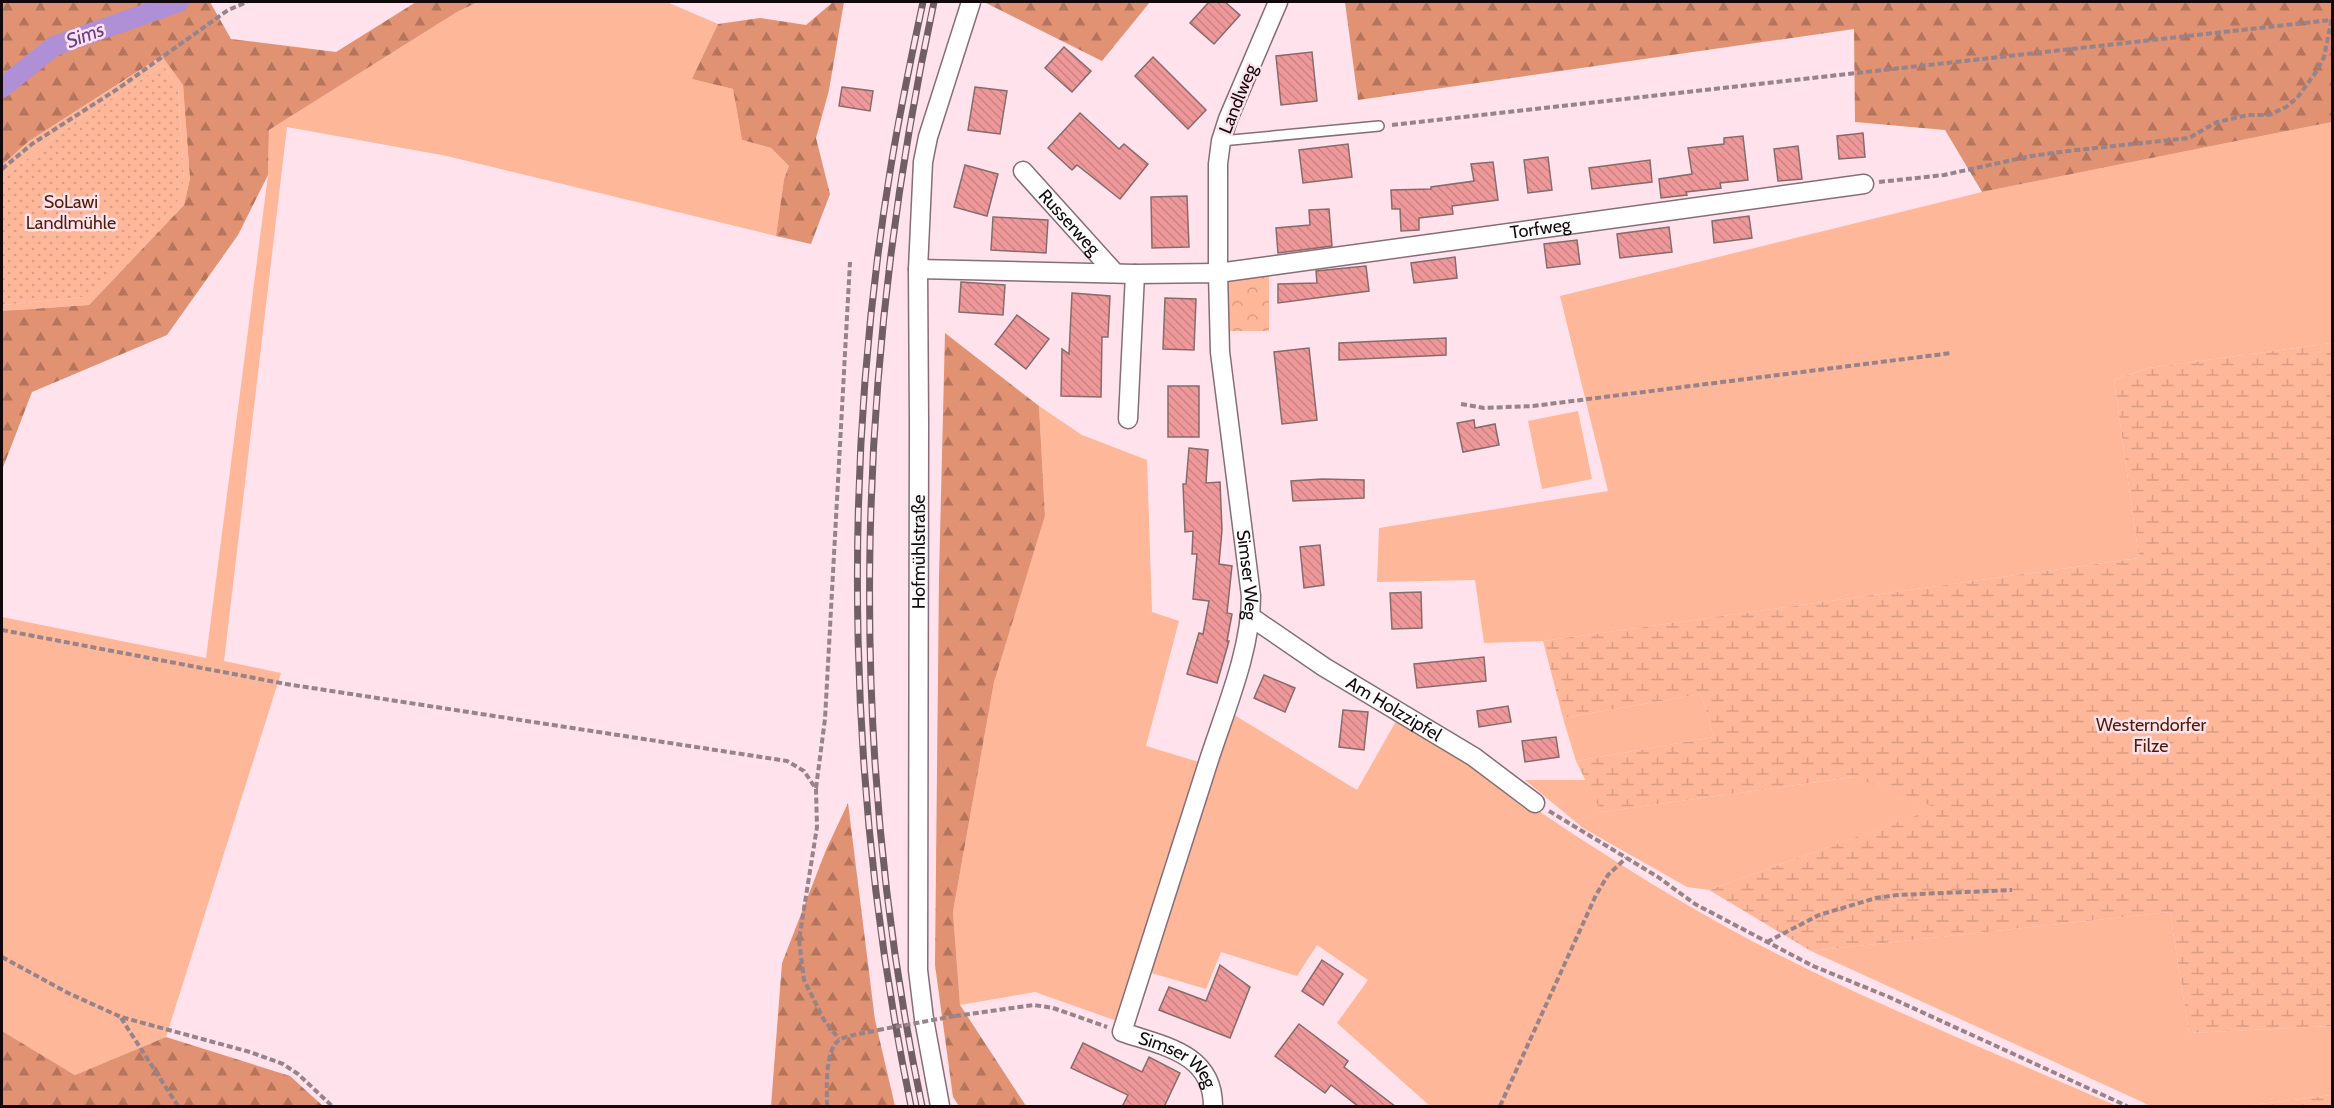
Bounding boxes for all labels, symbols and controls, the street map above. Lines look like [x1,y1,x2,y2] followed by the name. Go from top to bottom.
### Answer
[63,17,108,53] water label: Sims
[1214,60,1262,137] street label: Landlweg
[1034,185,1105,260] street label: Russerweg
[26,191,116,234] park label: SoLawi Landlmühle
[1509,213,1573,244] street label: Torfweg
[908,494,930,609] street label: Hofmühlstraße
[1232,529,1263,623] street label: Simser Weg
[1342,672,1446,746] street label: Am Holzzipfel
[2096,714,2206,757] park label: Westerndorfer Filze
[1136,1027,1221,1092] street label: Simser Weg

